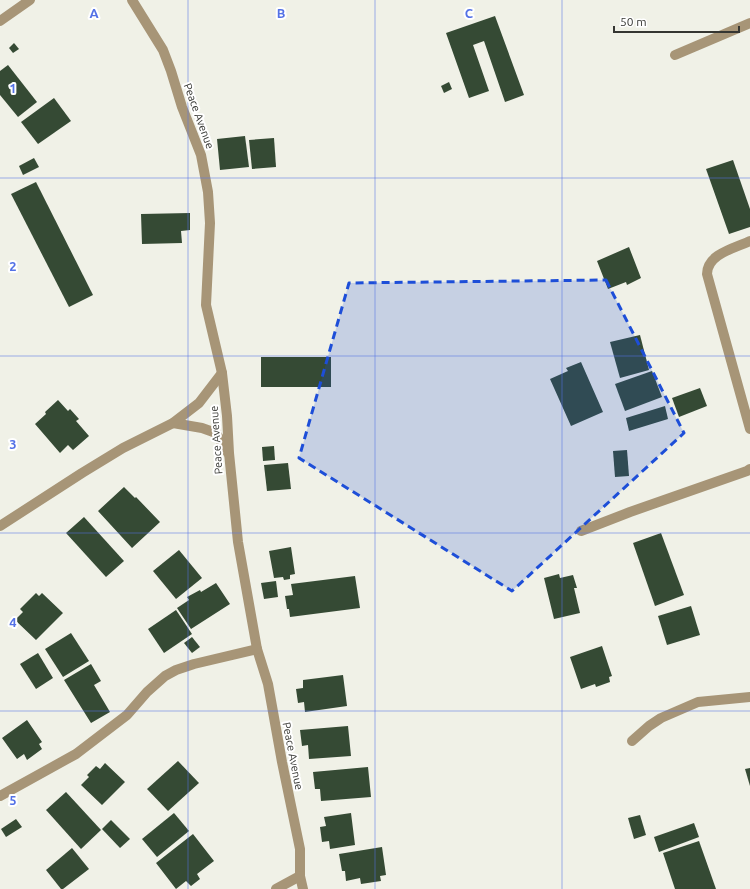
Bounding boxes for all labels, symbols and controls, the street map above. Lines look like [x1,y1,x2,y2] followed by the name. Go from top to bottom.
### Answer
[89,6,99,20] text: A
[277,6,286,20] text: B
[465,6,474,20] text: C
[614,8,739,34] scale bar
[620,15,647,28] text: 50 m
[9,81,17,95] text: 1
[182,82,216,150] street label: Peace Avenue
[9,259,17,273] text: 2
[208,405,224,475] street label: Peace Avenue
[9,437,17,451] text: 3
[9,615,17,629] text: 4
[281,721,305,791] street label: Peace Avenue
[9,793,17,807] text: 5

